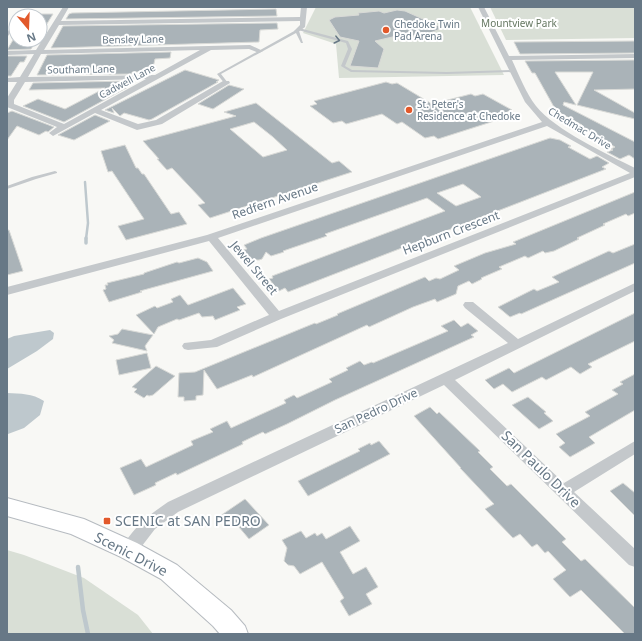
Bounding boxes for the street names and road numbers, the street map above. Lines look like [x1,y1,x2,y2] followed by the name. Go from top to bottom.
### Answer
[102,31,164,47] street label: Bensley Lane
[96,60,158,102] street label: Cadwell Lane
[47,61,115,77] street label: Southam Lane
[546,104,615,153] street label: Chedmac Drive
[229,178,320,223] street label: Redfern Avenue
[400,206,502,259] street label: Hepburn Crescent
[226,236,282,299] street label: Jewel Street
[331,384,420,437] street label: San Pedro Drive
[498,426,585,511] street label: San Paulo Drive
[91,527,171,580] street label: Scenic Drive

